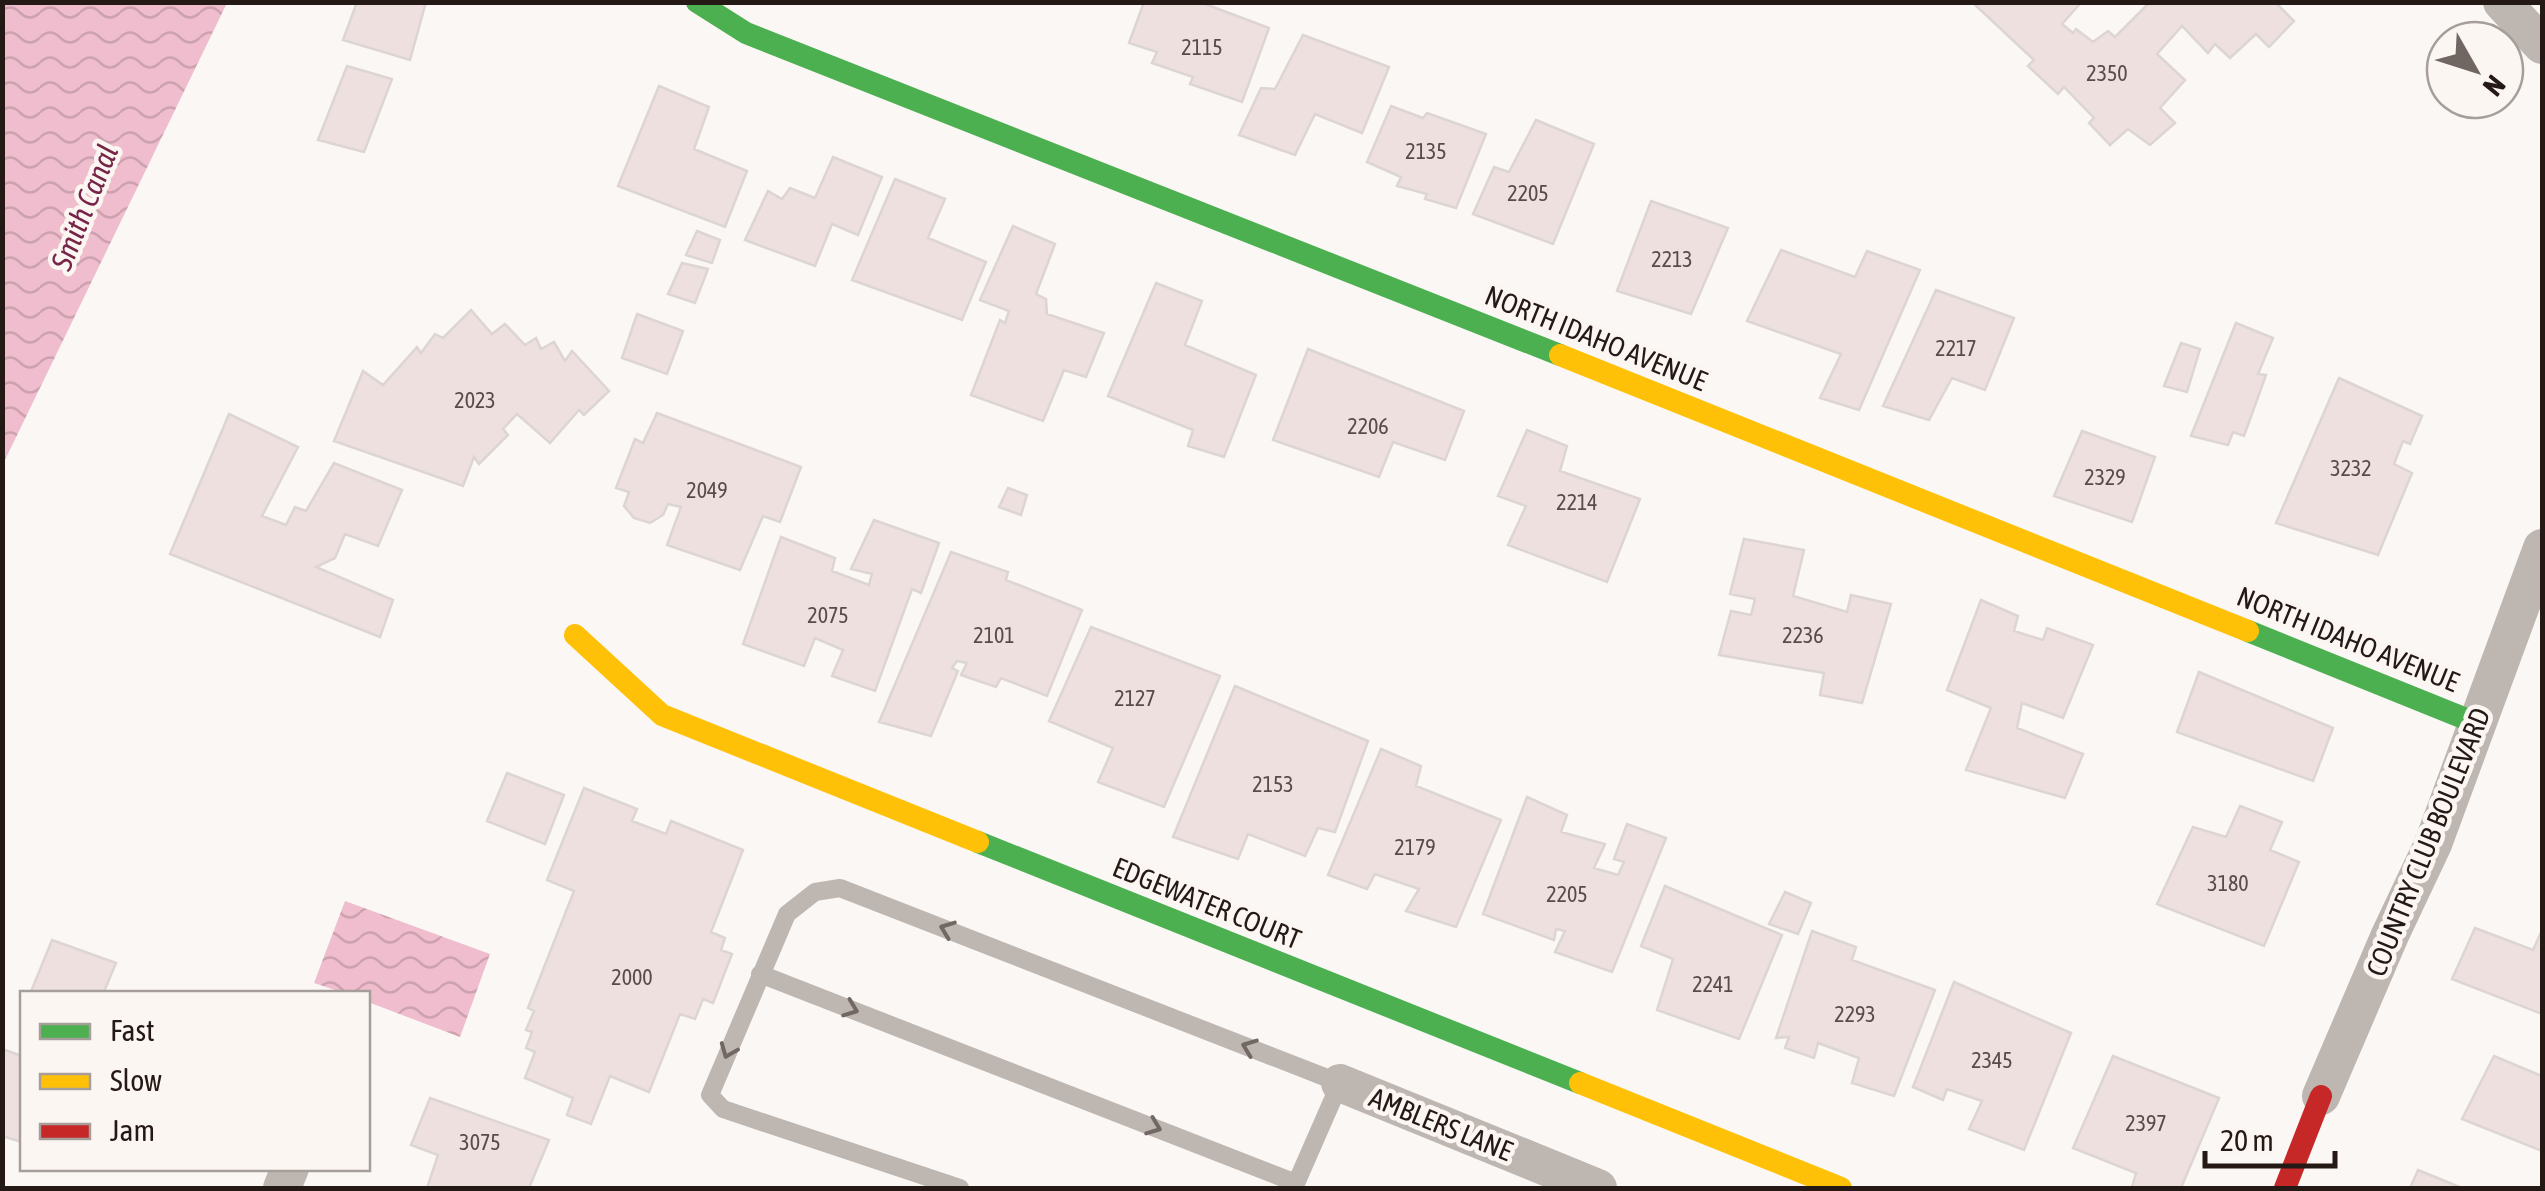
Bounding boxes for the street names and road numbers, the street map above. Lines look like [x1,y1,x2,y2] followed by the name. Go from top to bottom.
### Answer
[1481,279,1711,397] street label: NORTH IDAHO AVENUE
[2233,580,2463,698] street label: NORTH IDAHO AVENUE
[2360,703,2496,981] street label: COUNTRY CLUB BOULEVARD
[1108,851,1306,955] street label: EDGEWATER COURT
[1365,1081,1517,1167] street label: AMBLERS LANE

